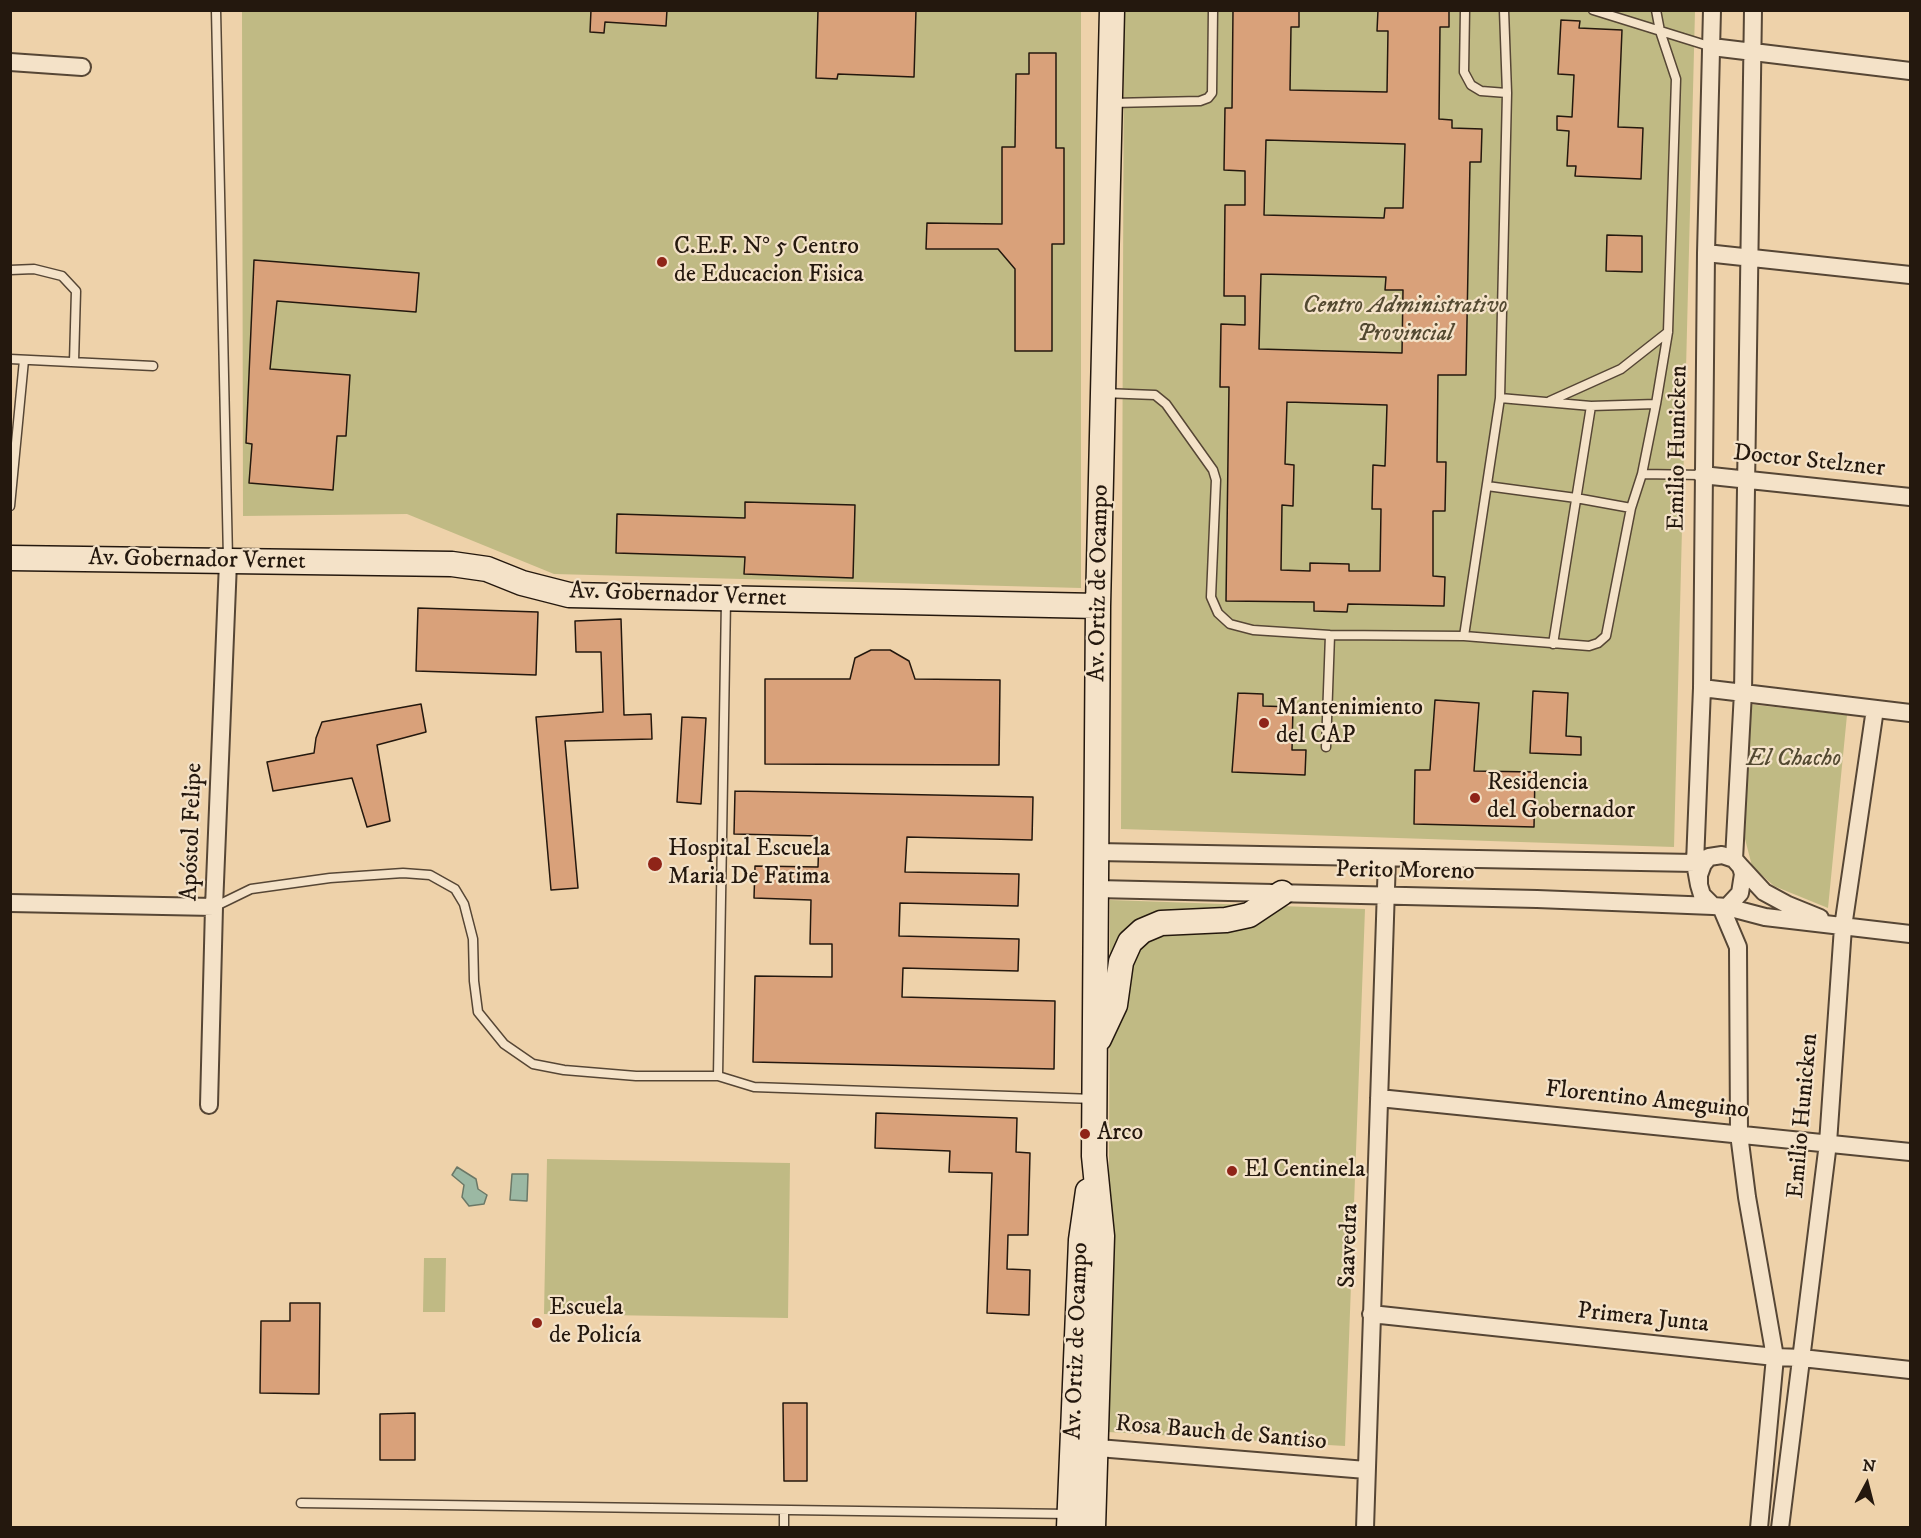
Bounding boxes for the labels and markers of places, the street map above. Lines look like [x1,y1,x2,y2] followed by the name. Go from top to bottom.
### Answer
[674,234,864,290] place label: C.E.F. N° 5 Centro de Educacion Fisica
[655,255,669,269] marker: C.E.F. N° 5 Centro de Educacion Fisica
[1276,695,1423,751] place label: Mantenimiento del CAP
[1257,716,1271,730] marker: Mantenimiento del CAP
[1487,770,1635,826] place label: Residencia del Gobernador
[1468,791,1482,805] marker: Residencia del Gobernador
[668,836,830,892] place label: Hospital Escuela Maria De Fatima
[646,855,664,873] marker: Hospital Escuela Maria De Fatima
[1097,1120,1143,1148] place label: Arco
[1078,1127,1092,1141] marker: Arco
[1244,1157,1365,1185] place label: El Centinela
[1225,1164,1239,1178] marker: El Centinela
[549,1295,641,1351] place label: Escuela de Policía
[530,1316,544,1330] marker: Escuela de Policía

